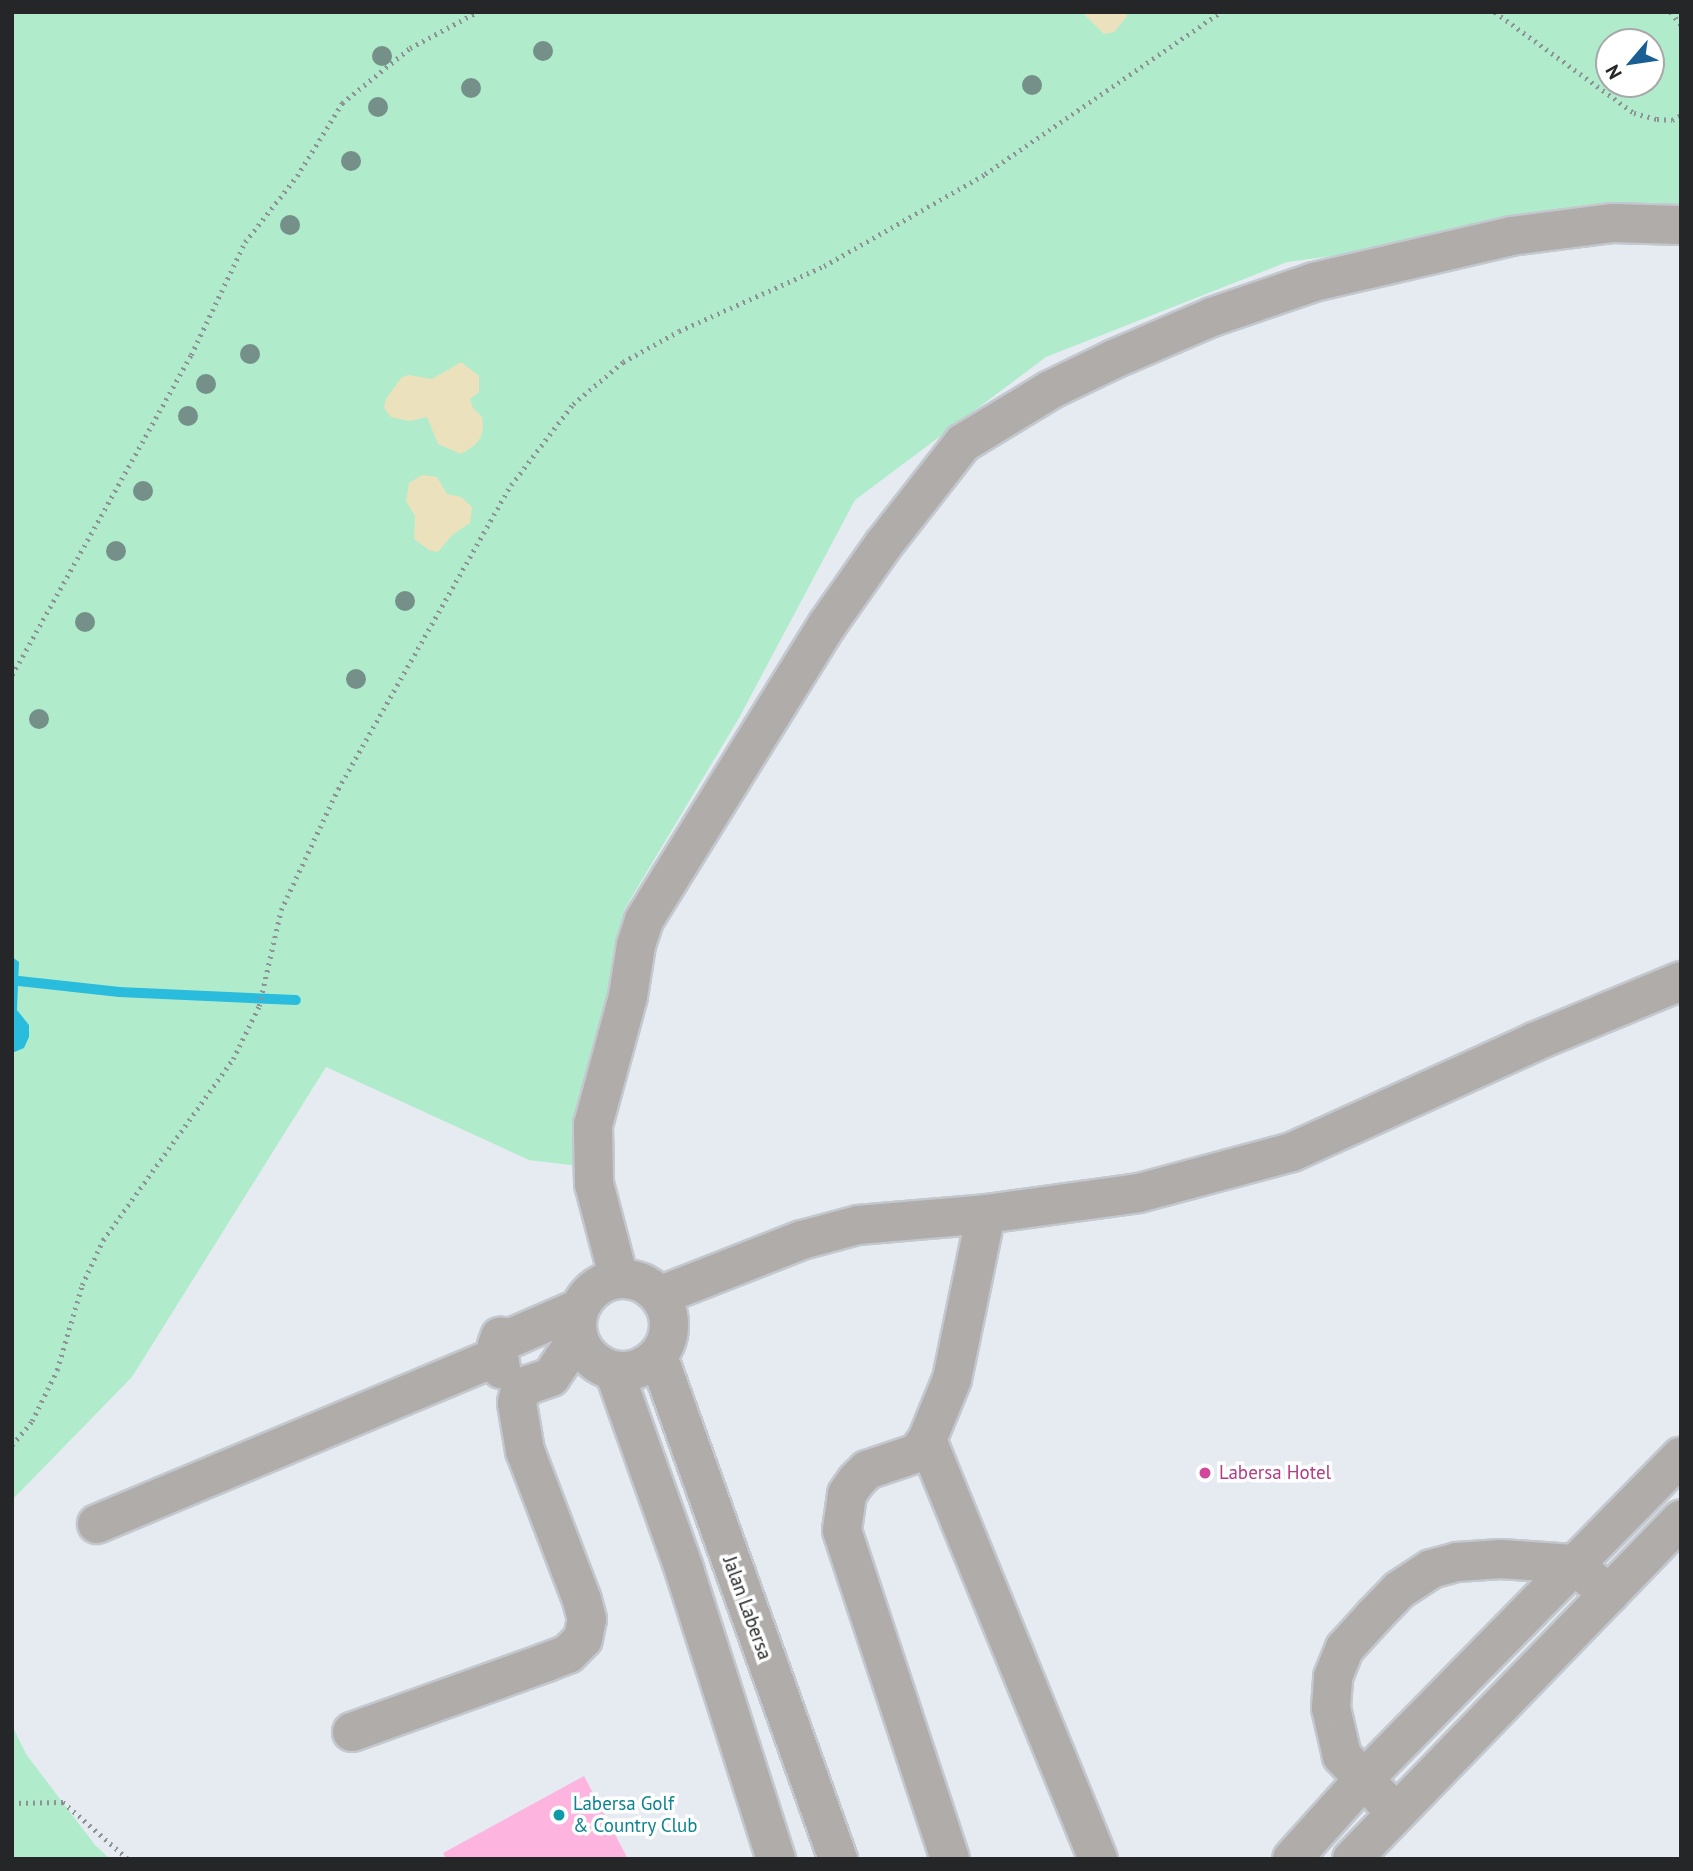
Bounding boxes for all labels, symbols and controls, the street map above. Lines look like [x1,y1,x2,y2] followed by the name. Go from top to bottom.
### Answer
[1595,28,1665,98] north arrow
[1600,61,1627,83] text: N
[1219,1462,1331,1484] place label: Labersa Hotel
[1197,1465,1213,1481] marker: Labersa Hotel
[718,1553,776,1663] street label: Jalan Labersa
[573,1793,698,1837] place label: Labersa Golf & Country Club
[551,1807,567,1823] marker: Labersa Golf & Country Club

